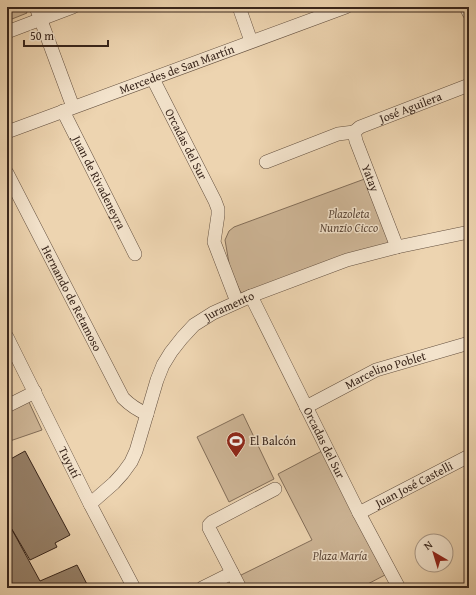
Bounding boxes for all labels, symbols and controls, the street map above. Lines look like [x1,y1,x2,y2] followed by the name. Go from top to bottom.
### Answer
[24,22,108,48] scale bar
[30,27,54,44] text: 50 m
[117,40,237,98] street label: Mercedes de San Martín
[375,87,444,127] street label: José Aguilera
[161,105,212,182] street label: Orcadas del Sur
[68,131,130,232] street label: Juan de Rivadeneyra
[358,162,384,194] street label: Yatay
[320,205,378,236] park label: Plazoleta Nunzio Cicco
[38,242,106,354] street label: Hernando de Retamoso
[199,287,257,326] street label: Juramento
[342,347,429,393] street label: Marcelino Poblet
[300,404,350,481] street label: Orcadas del Sur
[225,430,247,458] sports icon: El Balcón
[250,432,296,449] place label: El Balcón
[55,443,85,481] street label: Tuyutí
[370,457,456,512] street label: Juan José Castelli
[414,533,454,573] north arrow
[420,536,436,554] text: N
[312,547,368,564] park label: Plaza María

